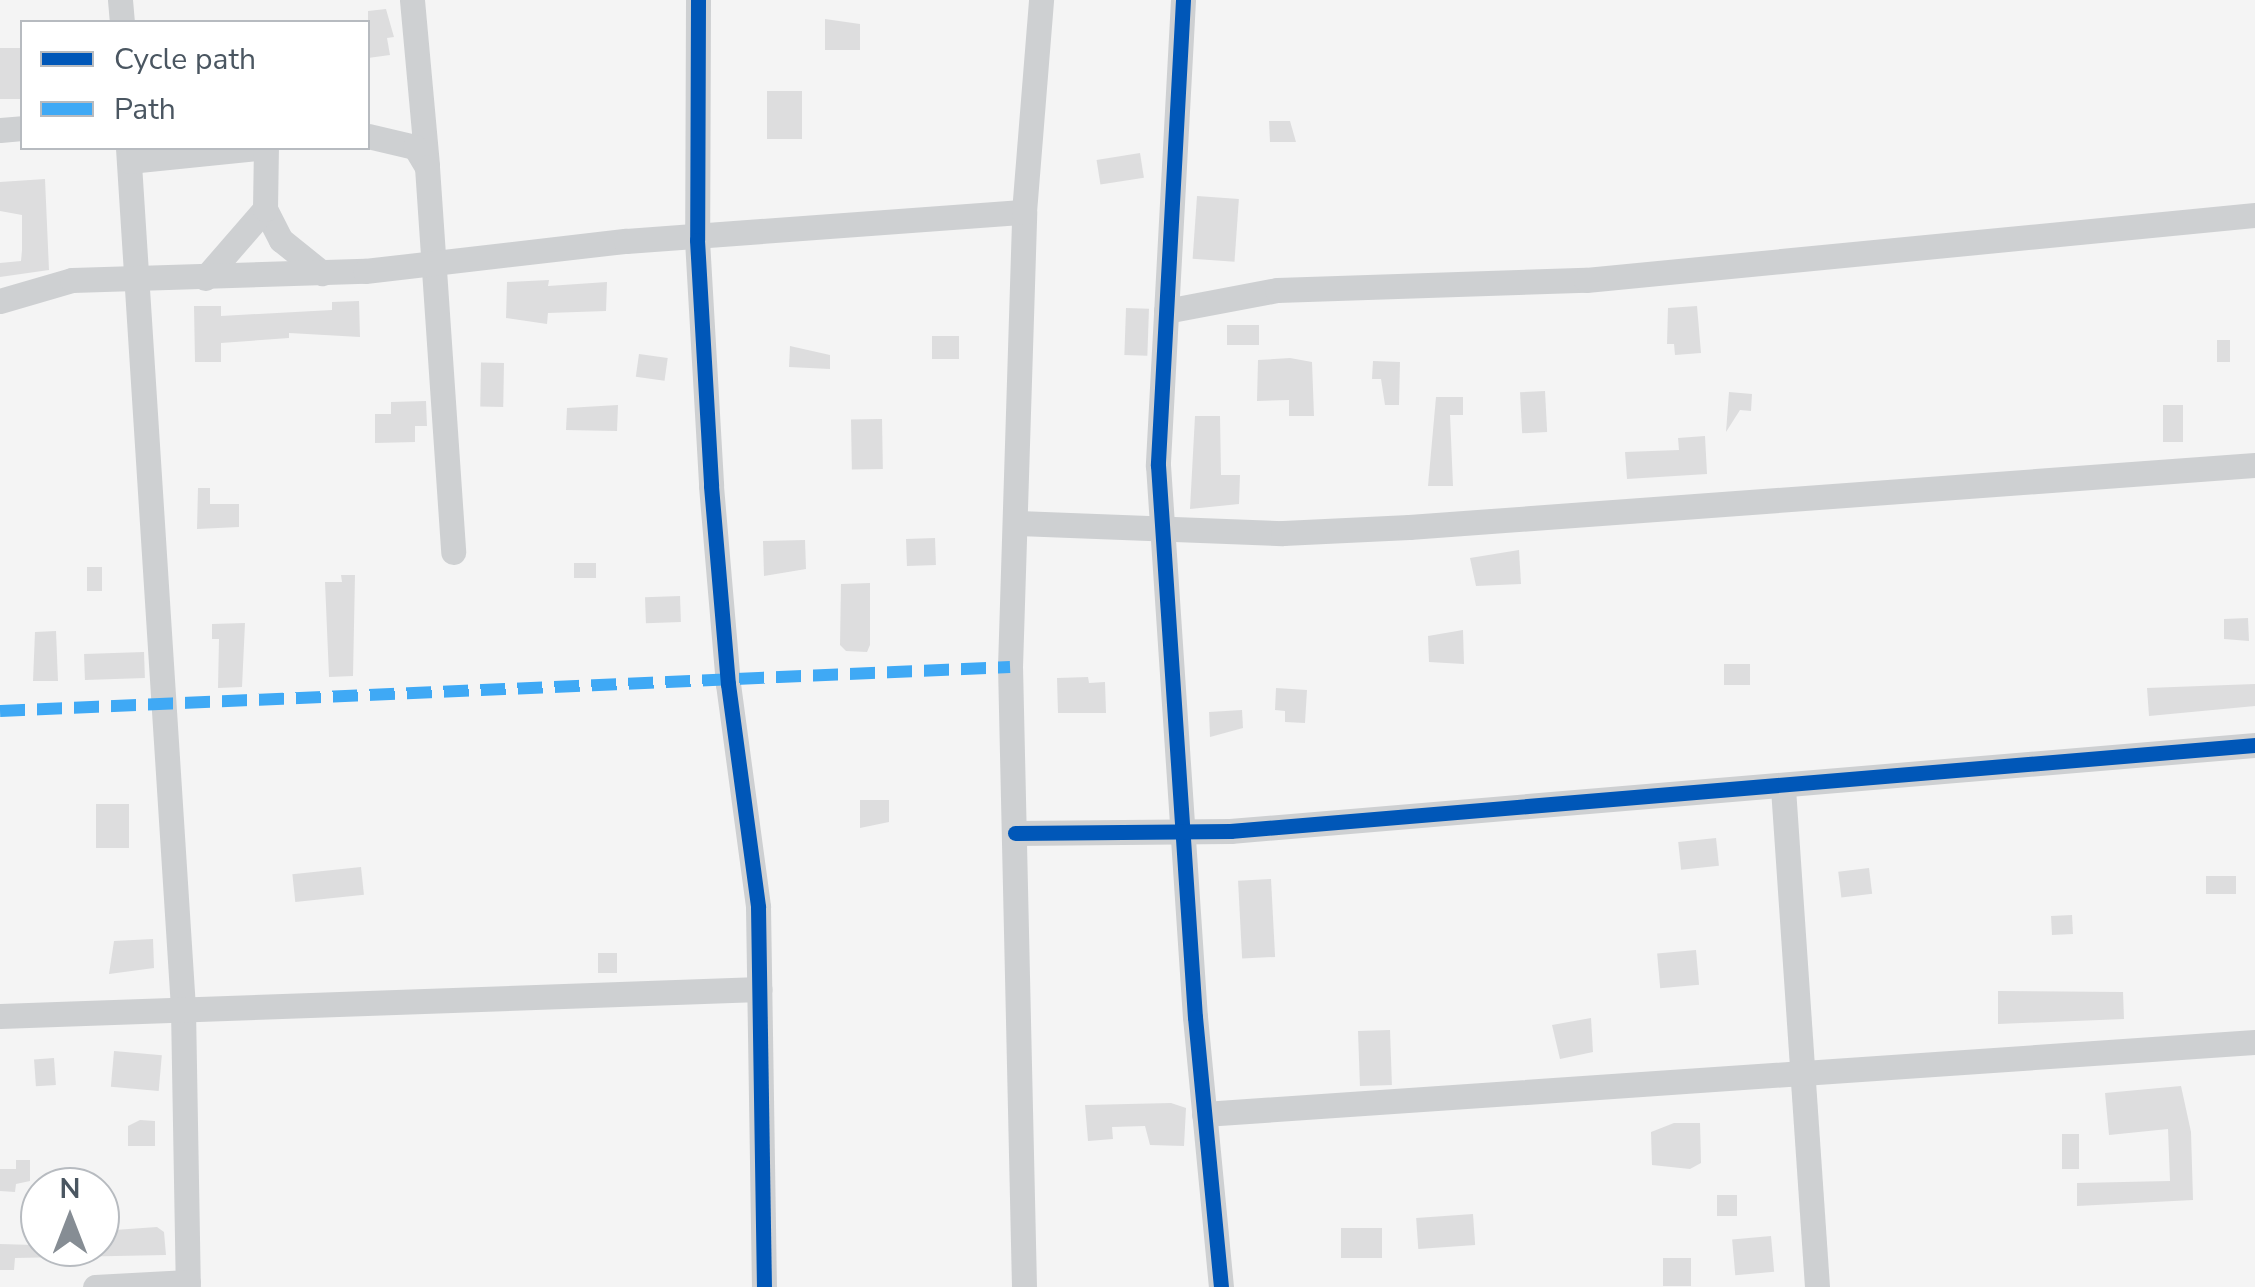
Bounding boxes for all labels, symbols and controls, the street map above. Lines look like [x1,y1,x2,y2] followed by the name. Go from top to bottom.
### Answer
[20,20,370,150] legend
[114,39,256,80] text: Cycle path
[114,89,176,130] text: Path
[20,1167,120,1267] north arrow
[60,1170,80,1208] text: N

